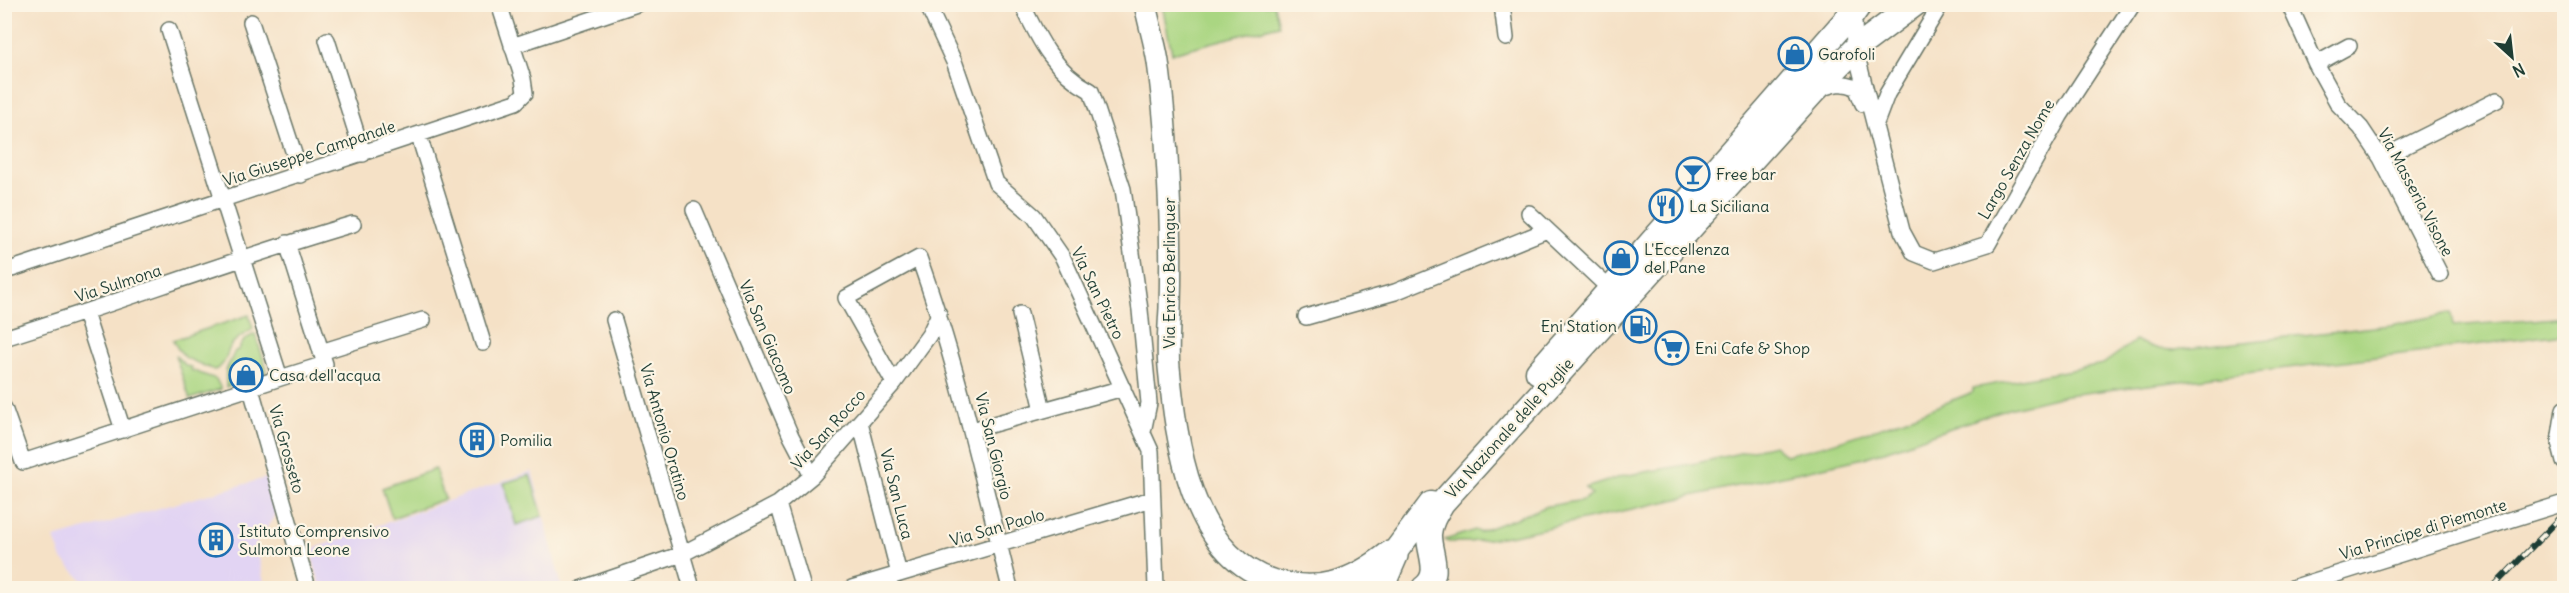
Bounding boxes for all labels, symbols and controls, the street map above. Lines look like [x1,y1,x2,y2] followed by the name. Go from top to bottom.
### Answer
[2482,27,2542,87] north arrow
[1777,36,1813,72] shop icon: Garofoli
[1818,44,1875,64] place label: Garofoli
[2509,59,2528,82] text: N
[1973,95,2059,223] street label: Largo Senza Nome
[220,116,398,190] street label: Via Giuseppe Campanale
[2374,124,2458,260] street label: Via Masseria Visone
[1675,156,1711,192] bar icon: Free bar
[1716,164,1776,184] place label: Free bar
[1648,188,1684,224] restaurant icon: La Siciliana
[1689,196,1769,216] place label: La Siciliana
[1159,197,1179,349] street label: Via Enrico Berlinguer
[1644,239,1730,277] place label: L'Eccellenza del Pane
[1603,240,1639,276] shop icon: L'Eccellenza del Pane
[1067,244,1129,342] street label: Via San Pietro
[72,260,164,306] street label: Via Sulmona
[735,277,801,397] street label: Via San Giacomo
[1622,308,1658,344] fuel station icon: Eni Station
[1541,316,1617,336] place label: Eni Station
[1654,330,1690,366] supermarket icon: Eni Cafe & Shop
[1695,338,1810,358] place label: Eni Cafe & Shop
[1441,354,1577,502] street label: Via Nazionale delle Puglie
[228,357,264,393] shop icon: Casa dell'acqua
[636,361,694,503] street label: Via Antonio Oratino
[269,365,381,385] place label: Casa dell'acqua
[787,385,869,473] street label: Via San Rocco
[971,390,1017,502] street label: Via San Giorgio
[265,402,309,496] street label: Via Grosseto
[459,422,495,458] building icon: Pomilia
[500,430,552,450] place label: Pomilia
[876,447,918,541] street label: Via San Luca
[2337,494,2509,564] street label: Via Principe di Piemonte
[947,504,1047,550] street label: Via San Paolo
[239,521,389,559] place label: Istituto Comprensivo Sulmona Leone
[198,522,234,558] building icon: Istituto Comprensivo Sulmona Leone

